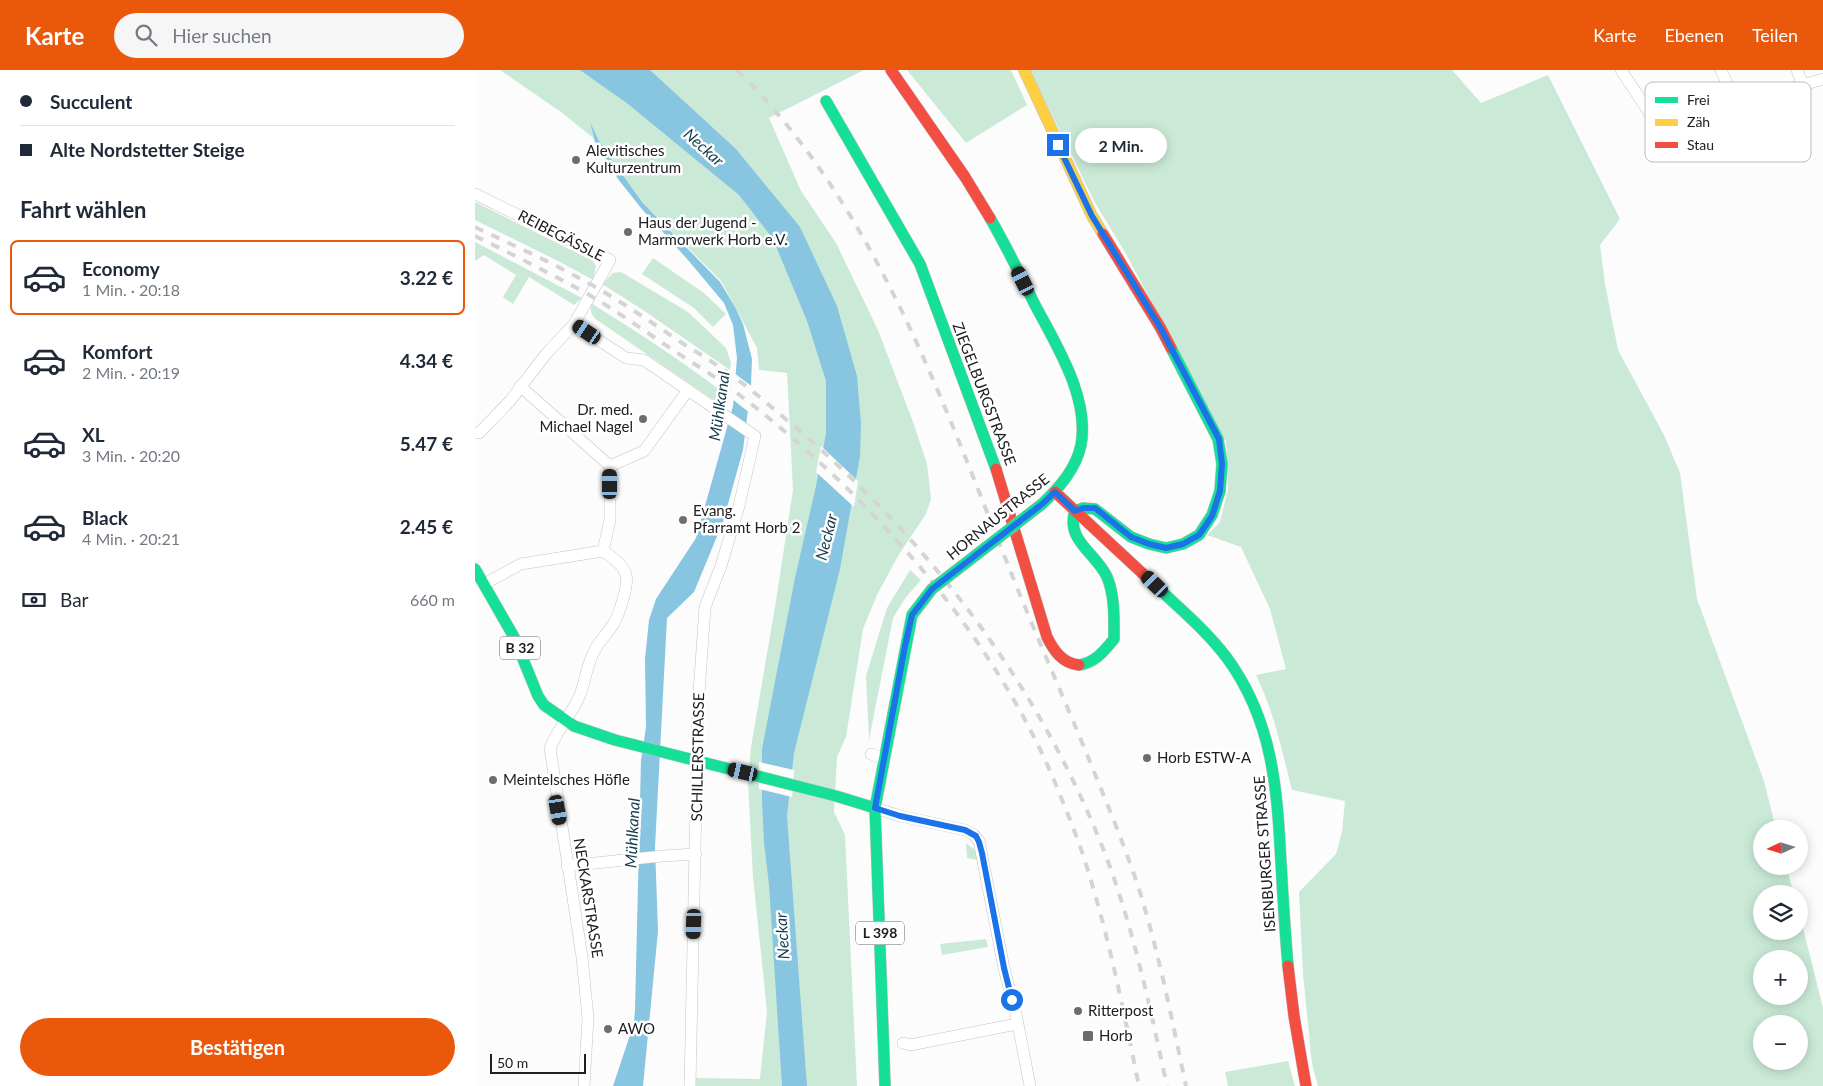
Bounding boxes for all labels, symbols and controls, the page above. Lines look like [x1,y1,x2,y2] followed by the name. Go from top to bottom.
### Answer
[114,13,464,58] search box
[25,21,84,50] text: Karte
[132,21,160,49] icon: search
[172,24,272,47] text: Hier suchen
[1593,24,1636,46] text: Karte
[1664,24,1724,46] text: Ebenen
[1752,24,1798,46] text: Teilen
[1645,82,1811,162] legend
[50,90,132,113] text: Succulent
[1687,91,1710,108] text: Frei
[1687,113,1710,130] text: Zäh
[681,124,728,170] water label: Neckar
[1075,128,1168,162] callout: 2 Min.
[1047,134,1069,156] route end
[1098,136,1144,155] text: 2 Min.
[1687,136,1714,153] text: Stau
[50,138,245,161] text: Alte Nordstetter Steige
[586,141,681,176] place label: Alevitisches Kulturzentrum
[570,154,582,166] marker: Alevitisches Kulturzentrum
[20,196,147,223] text: Fahrt wählen
[515,206,607,264] street label: REIBEGÄSSLE
[638,213,788,248] place label: Haus der Jugend - Marmorwerk Horb e.V.
[622,226,634,238] marker: Haus der Jugend - Marmorwerk Horb e.V.
[22,255,67,300] icon: car
[82,257,160,280] text: Economy
[1009,264,1036,298] car
[400,266,453,289] text: 3.22 €
[82,280,180,299] text: 1 Min. · 20:18
[570,317,603,347] car
[949,320,1020,468] street label: ZIEGELBURGSTRASSE
[22,338,67,383] icon: car
[82,340,153,363] text: Komfort
[400,349,453,372] text: 4.34 €
[82,363,180,382] text: 2 Min. · 20:19
[704,370,733,442] water label: Mühlkanal
[539,400,633,435] place label: Dr. med. Michael Nagel
[637,413,649,425] marker: Dr. med. Michael Nagel
[22,421,67,466] icon: car
[82,423,105,446] text: XL
[400,432,453,455] text: 5.47 €
[82,446,180,465] text: 3 Min. · 20:20
[602,469,617,499] car
[942,469,1052,563] street label: HORNAUSTRASSE
[693,501,801,536] place label: Evang. Pfarramt Horb 2
[22,504,67,549] icon: car
[82,506,128,529] text: Black
[811,511,841,562] water label: Neckar
[677,514,689,526] marker: Evang. Pfarramt Horb 2
[400,515,453,538] text: 2.45 €
[82,529,180,548] text: 4 Min. · 20:21
[1139,568,1171,600] car
[20,586,48,614] icon: cash
[60,588,89,611] text: Bar
[410,590,455,609] text: 660 m
[500,636,540,660] road number: B 32
[687,692,707,822] street label: SCHILLERSTRASSE
[1157,748,1252,766] place label: Horb ESTW-A
[1141,752,1153,764] marker: Horb ESTW-A
[726,761,759,783] car
[503,770,630,788] place label: Meintelsches Höfle
[487,774,499,786] marker: Meintelsches Höfle
[1250,775,1278,933] street label: ISENBURGER STRASSE
[548,794,567,826] car
[620,797,643,868] water label: Mühlkanal
[1753,820,1807,875] north arrow
[1753,820,1808,1070] map controls
[571,837,607,959] street label: NECKARSTRASSE
[1753,885,1808,940] button: layers
[685,909,702,939] car
[770,911,793,960] water label: Neckar
[856,921,904,944] road number: L 398
[1753,950,1808,1005] button: +
[1001,989,1023,1011] route start
[1088,1001,1154,1019] place label: Ritterpost
[1072,1005,1084,1017] marker: Ritterpost
[1753,1015,1808,1070] button: −
[20,1018,455,1076] button: Bestätigen
[618,1019,655,1037] place label: AWO
[602,1023,614,1035] marker: AWO
[1099,1026,1133,1044] place label: Horb
[1081,1029,1095,1043] marker: Horb
[490,1051,586,1074] scale bar
[497,1054,528,1071] text: 50 m

